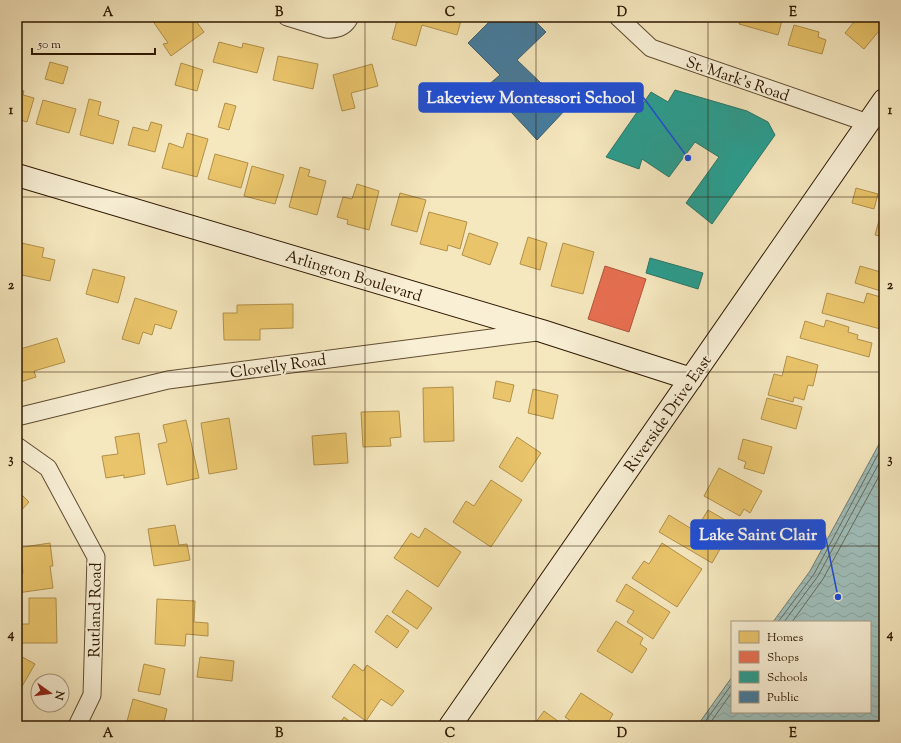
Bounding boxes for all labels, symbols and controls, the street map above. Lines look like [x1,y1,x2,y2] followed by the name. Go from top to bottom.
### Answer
[103,4,114,22] text: A
[275,4,284,22] text: B
[445,4,455,22] text: C
[617,4,627,22] text: D
[789,4,797,22] text: E
[32,30,155,56] scale bar
[37,36,61,54] text: 50 m
[682,52,792,109] street label: St. Mark's Road
[419,83,643,112] callout: Lakeview Montessori School
[427,87,636,111] text: Lakeview Montessori School
[9,102,14,120] text: 1
[888,102,893,120] text: 1
[282,246,424,309] street label: Arlington Boulevard
[8,277,15,295] text: 2
[887,277,894,295] text: 2
[229,349,328,386] street label: Clovelly Road
[620,351,718,478] street label: Riverside Drive East
[8,451,14,469] text: 3
[887,451,893,469] text: 3
[691,520,825,549] callout: Lake Saint Clair
[699,524,818,548] text: Lake Saint Clair
[84,562,109,658] street label: Rutland Road
[731,621,871,713] legend
[7,626,15,644] text: 4
[886,626,894,644] text: 4
[767,629,803,647] text: Homes
[767,649,799,667] text: Shops
[767,669,808,687] text: Schools
[30,673,70,713] north arrow
[50,688,68,702] text: N
[767,689,800,707] text: Public
[103,725,114,743] text: A
[275,725,284,743] text: B
[445,725,455,743] text: C
[617,725,627,743] text: D
[789,725,797,743] text: E

